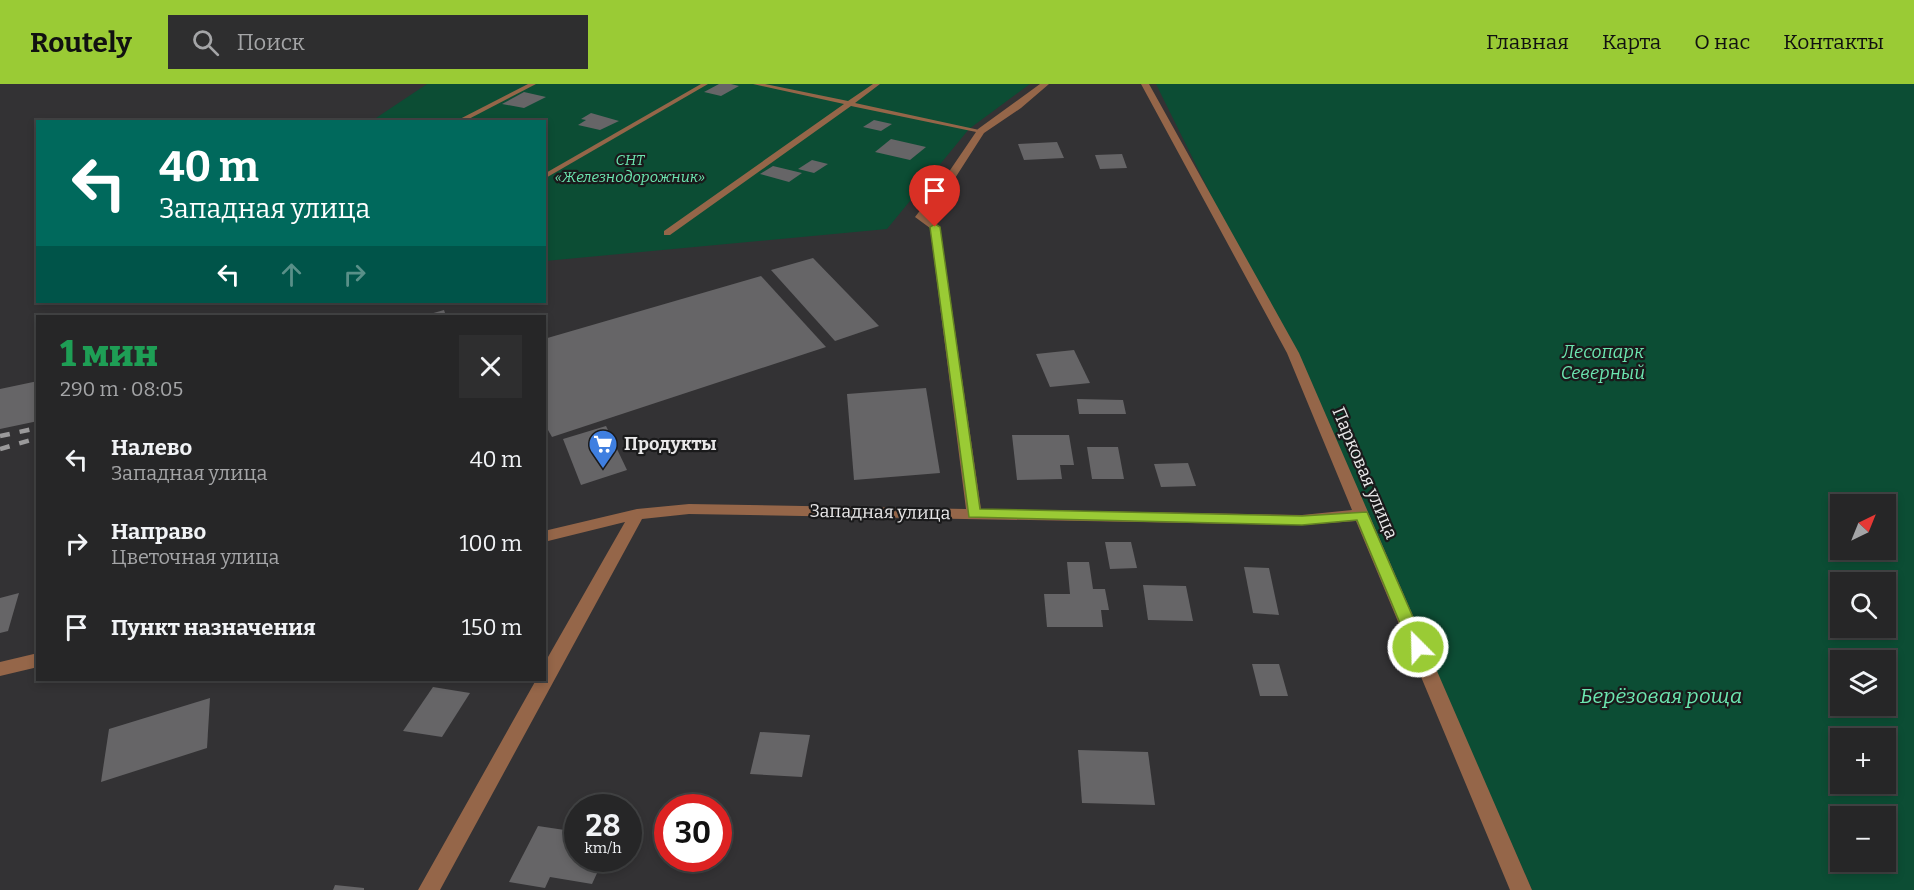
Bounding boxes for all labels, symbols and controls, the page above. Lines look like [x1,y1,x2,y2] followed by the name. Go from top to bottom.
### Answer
[168,15,588,69] search box
[30,26,132,59] text: Routely
[189,26,222,59] icon: search
[237,29,305,56] text: Поиск
[1486,29,1569,55] text: Главная
[1602,29,1661,55] text: Карта
[1694,29,1750,55] text: О нас
[1783,29,1884,55] text: Контакты
[159,142,259,192] text: 40 m
[60,144,138,222] icon: left
[555,151,705,186] park label: СНТ «Железнодорожник»
[909,165,960,227] pin
[918,174,951,207] icon: arrive
[159,193,370,225] text: Западная улица
[212,258,245,291] icon: left
[275,258,308,291] icon: ahead
[338,258,371,291] icon: right
[60,332,158,376] text: 1 мин
[459,335,522,398] button: close
[1561,341,1645,384] park label: Лесопарк Северный
[60,377,183,401] text: 290 m · 08:05
[1327,404,1403,542] street label: Парковая улица
[587,428,619,470] supermarket icon: Продукты
[624,433,717,455] place label: Продукты
[111,434,192,461] text: Налево
[60,443,93,476] icon: left
[470,446,522,473] text: 40 m
[111,461,268,485] text: Западная улица
[1830,494,1896,560] north arrow
[1830,494,1896,872] map controls
[809,500,951,524] street label: Западная улица
[111,518,206,545] text: Направо
[60,527,93,560] icon: right
[459,530,522,557] text: 100 m
[111,545,279,569] text: Цветочная улица
[1830,572,1896,638] button: search
[60,611,93,644] icon: arrive
[111,614,316,641] text: Пункт назначения
[462,614,522,641] text: 150 m
[1386,615,1450,679] position arrow
[1830,650,1896,716] button: layers
[1580,683,1742,709] park label: Берёзовая роща
[1830,728,1896,794] button: +
[654,794,732,872] speed limit sign: 30
[1830,806,1896,872] button: −
[586,808,620,844] text: 28
[584,839,622,857] text: km/h

